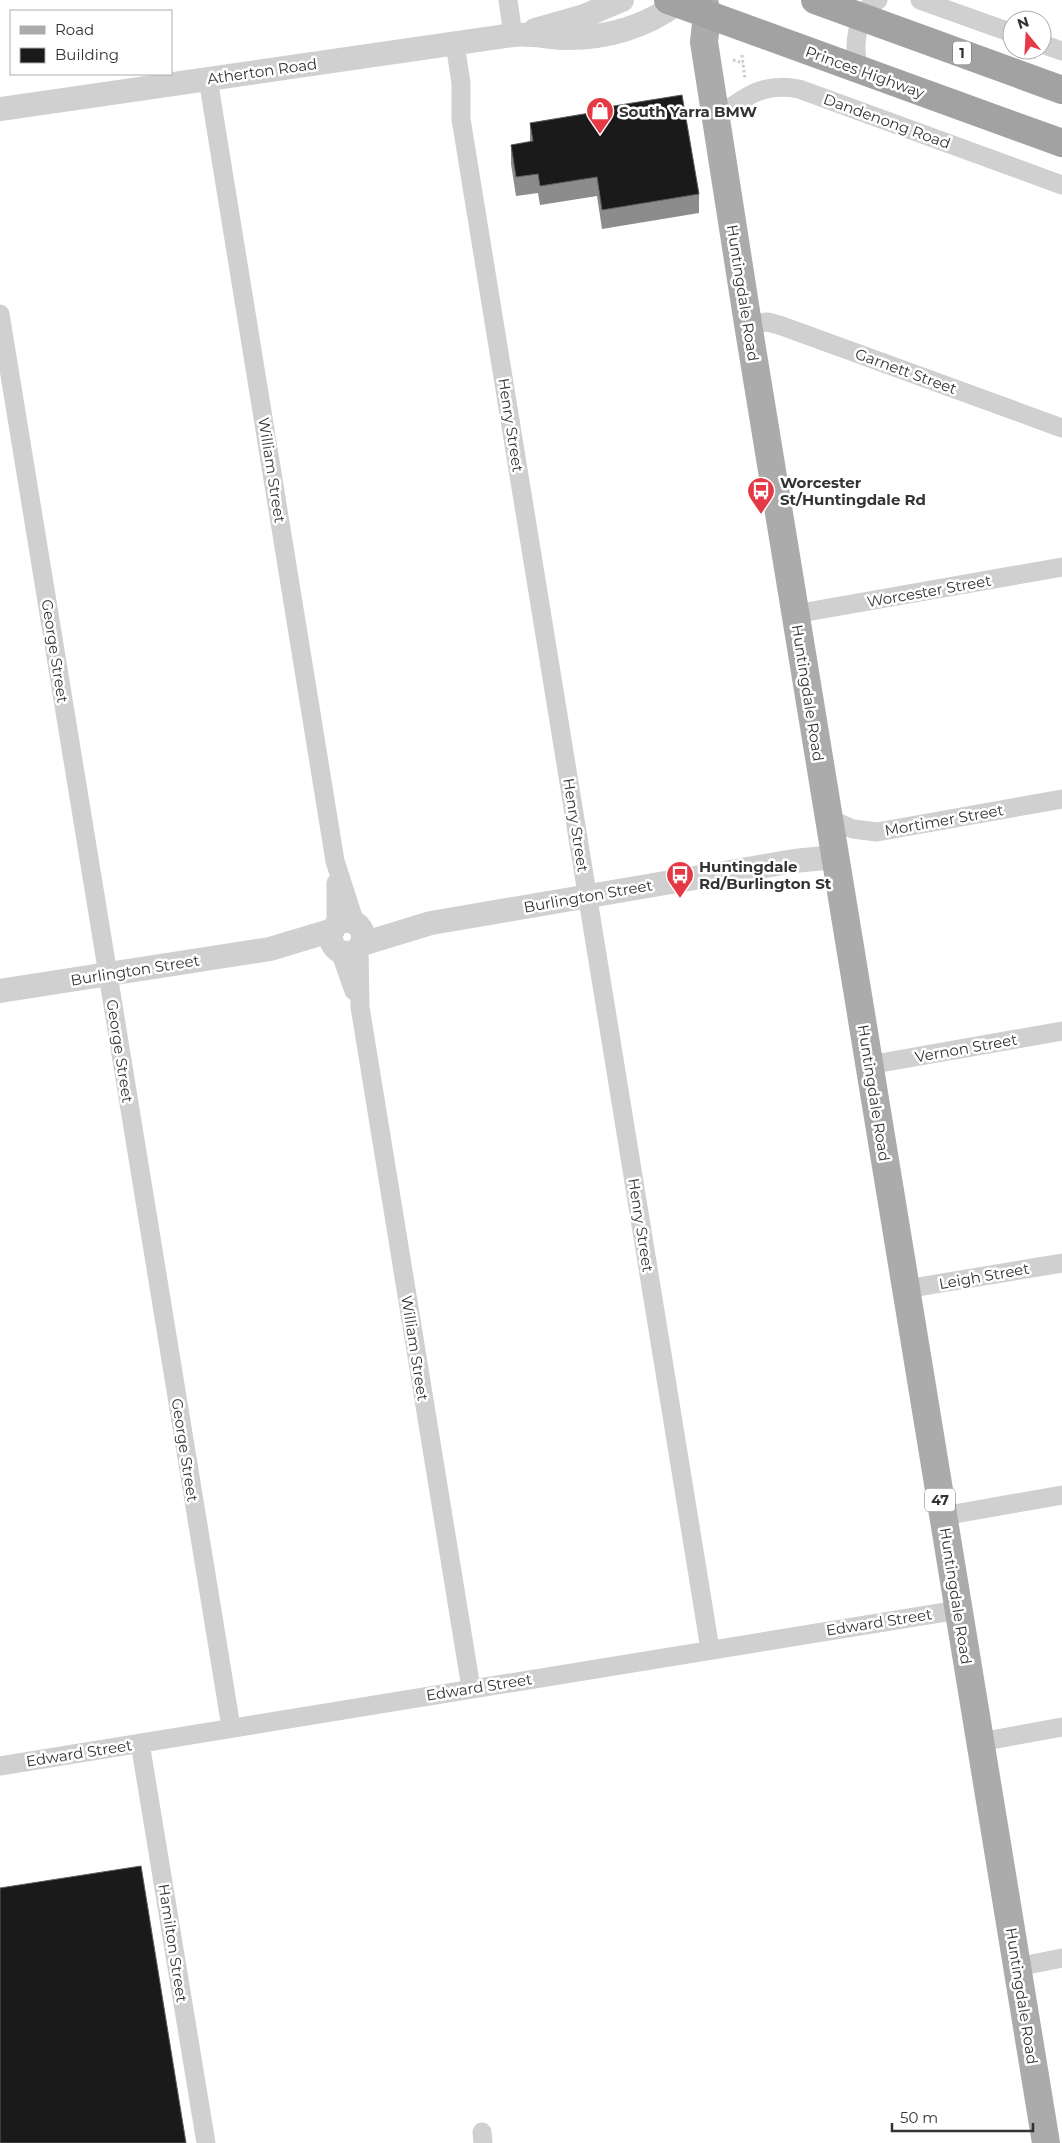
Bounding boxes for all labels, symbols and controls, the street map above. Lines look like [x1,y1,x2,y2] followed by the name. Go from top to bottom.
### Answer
[10,10,172,75] legend
[1002,10,1052,60] north arrow
[1015,12,1031,33] text: N
[55,20,94,39] text: Road
[803,42,928,103] street label: Princes Highway
[953,42,971,64] road number: 1
[55,45,119,64] text: Building
[206,54,318,88] street label: Atherton Road
[821,89,953,153] street label: Dandenong Road
[585,96,615,135] shop icon: South Yarra BMW
[619,102,758,121] place label: South Yarra BMW
[723,223,763,363] street label: Huntingdale Road
[853,344,959,398] street label: Garnett Street
[494,377,528,473] street label: Henry Street
[254,416,290,524] street label: William Street
[780,473,926,509] place label: Worcester St/Huntingdale Rd
[746,476,776,515] bus stop icon: Worcester St/Huntingdale Rd
[865,571,993,611] street label: Worcester Street
[37,598,73,704] street label: George Street
[788,623,828,763] street label: Huntingdale Road
[559,777,593,873] street label: Henry Street
[883,800,1005,840] street label: Mortimer Street
[699,857,832,893] place label: Huntingdale Rd/Burlington St
[665,860,695,899] bus stop icon: Huntingdale Rd/Burlington St
[522,875,654,917] street label: Burlington Street
[69,950,201,990] street label: Burlington Street
[102,998,138,1104] street label: George Street
[854,1023,894,1163] street label: Huntingdale Road
[913,1030,1019,1066] street label: Vernon Street
[624,1177,658,1273] street label: Henry Street
[937,1259,1031,1293] street label: Leigh Street
[397,1294,433,1402] street label: William Street
[167,1397,203,1503] street label: George Street
[925,1488,955,1512] road number: 47
[936,1526,976,1666] street label: Huntingdale Road
[825,1604,933,1640] street label: Edward Street
[425,1669,533,1705] street label: Edward Street
[25,1735,133,1771] street label: Edward Street
[154,1882,192,2004] street label: Hamilton Street
[1002,1926,1042,2066] street label: Huntingdale Road
[892,2100,1033,2132] scale bar
[900,2108,938,2127] text: 50 m

